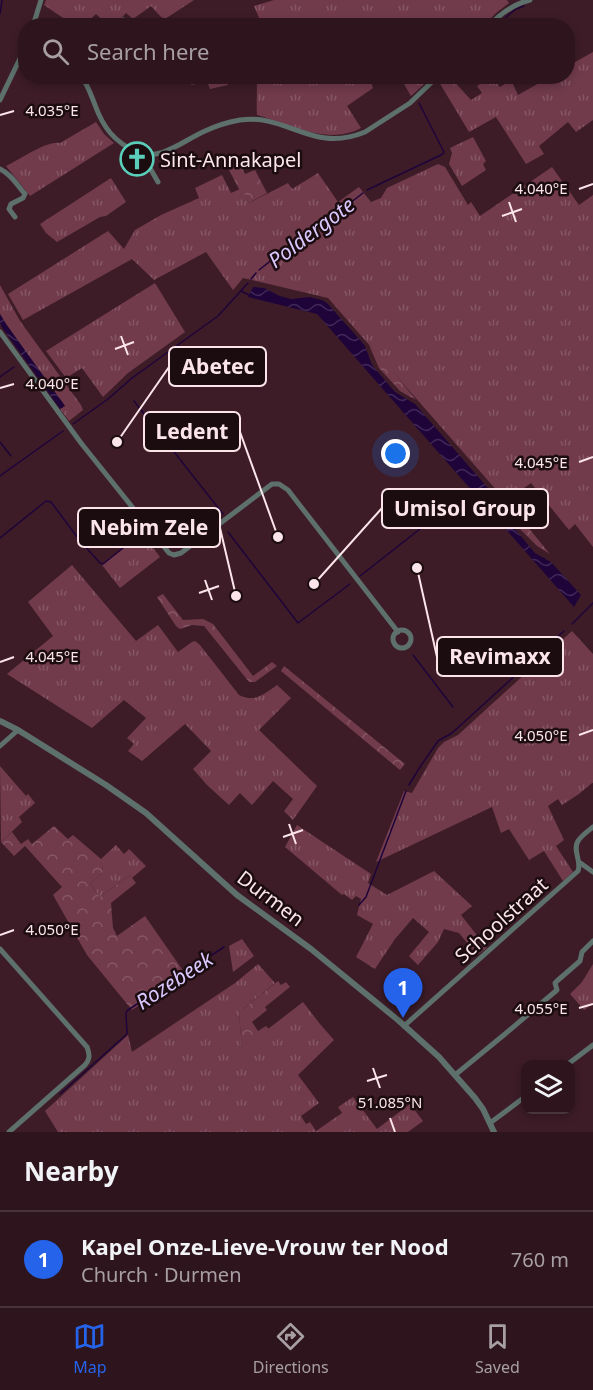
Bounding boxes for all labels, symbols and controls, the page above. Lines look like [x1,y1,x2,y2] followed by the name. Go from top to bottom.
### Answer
[18,18,575,84] search box
[39,35,72,68] icon: search
[87,36,209,66] text: Search here
[25,100,79,120] text: 4.035°E
[119,141,155,177] church icon: Sint-Annakapel
[160,146,302,173] place label: Sint-Annakapel
[514,178,568,198] text: 4.040°E
[262,190,360,274] water label: Poldergote
[169,347,266,386] callout: Abetec
[182,352,255,380] text: Abetec
[25,373,79,393] text: 4.040°E
[144,412,240,451] callout: Ledent
[156,417,228,445] text: Ledent
[381,439,410,468] your location
[514,452,568,472] text: 4.045°E
[382,489,548,528] callout: Umisol Group
[394,494,536,522] text: Umisol Group
[78,508,220,547] callout: Nebim Zele
[90,513,208,541] text: Nebim Zele
[437,637,563,676] callout: Revimaxx
[449,642,552,670] text: Revimaxx
[25,646,79,666] text: 4.045°E
[514,725,568,745] text: 4.050°E
[232,864,310,932] street label: Durmen
[449,871,553,969] street label: Schoolstraat
[25,919,79,939] text: 4.050°E
[130,944,219,1015] water label: Rozebeek
[384,968,422,1018] pin: 1
[514,998,568,1018] text: 4.055°E
[521,1060,575,1114] map controls
[521,1060,575,1114] button: layers
[358,1092,422,1112] text: 51.085°N
[24,1153,119,1189] text: Nearby
[81,1231,449,1261] text: Kapel Onze-Lieve-Vrouw ter Nood
[38,1246,49,1273] text: 1
[511,1246,569,1273] text: 760 m
[81,1261,242,1288] text: Church · Durmen
[73,1320,106,1378] tab: Map
[253,1320,329,1378] tab: Directions
[475,1320,520,1378] tab: Saved

